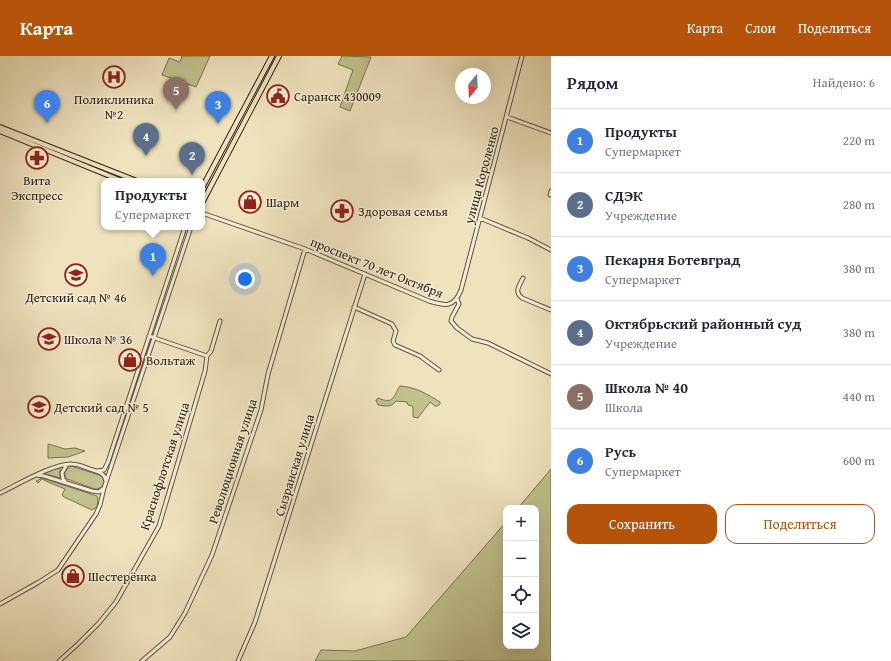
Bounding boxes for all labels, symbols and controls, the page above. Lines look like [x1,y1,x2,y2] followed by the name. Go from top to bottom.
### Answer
[20,14,73,42] text: Карта
[687,18,723,38] text: Карта
[745,18,776,38] text: Слои
[798,18,871,38] text: Поделиться
[101,64,127,90] hospital icon: Поликлиника №2
[455,68,491,104] north arrow
[567,70,618,95] text: Рядом
[813,73,875,92] text: Найдено: 6
[163,77,189,110] pin: 5
[265,83,291,109] public building icon: Саранск 430009
[294,87,381,106] place label: Саранск 430009
[34,90,60,123] pin: 6
[74,90,155,124] place label: Поликлиника №2
[205,91,231,124] pin: 3
[605,121,677,142] text: Продукты
[133,123,159,156] pin: 4
[459,124,504,227] street label: улица Короленко
[577,131,583,150] text: 1
[843,131,875,150] text: 220 m
[179,142,205,175] pin: 2
[605,142,681,161] text: Супермаркет
[24,145,50,171] pharmacy icon: Вита Экспресс
[11,171,63,205] place label: Вита Экспресс
[101,178,205,230] popup
[115,184,187,205] text: Продукты
[605,185,643,206] text: СДЭК
[237,189,263,215] shop icon: Шарм
[266,193,299,212] place label: Шарм
[577,195,583,214] text: 2
[843,195,875,214] text: 280 m
[329,198,355,224] pharmacy icon: Здоровая семья
[358,202,448,221] place label: Здоровая семья
[115,205,191,224] text: Супермаркет
[605,206,677,225] text: Учреждение
[308,232,446,303] street label: проспект 70 лет Октября
[140,243,166,276] pin: 1
[605,249,740,270] text: Пекарня Ботевград
[577,259,583,278] text: 3
[843,259,875,278] text: 380 m
[63,262,89,288] school or university icon: Детский сад № 46
[235,269,255,289] your location
[605,270,681,289] text: Супермаркет
[24,288,127,307] place label: Детский сад № 46
[605,313,802,334] text: Октябрьский районный суд
[577,323,583,342] text: 4
[843,323,875,342] text: 380 m
[36,326,62,352] school or university icon: Школа № 36
[64,330,132,349] place label: Школа № 36
[605,334,677,353] text: Учреждение
[117,347,143,373] shop icon: Вольтаж
[146,351,196,370] place label: Вольтаж
[605,377,688,398] text: Школа № 40
[577,387,583,406] text: 5
[843,387,875,406] text: 440 m
[26,394,52,420] school or university icon: Детский сад № 5
[203,396,262,526] street label: Революционная улица
[53,398,149,417] place label: Детский сад № 5
[605,398,643,417] text: Школа
[135,399,194,532] street label: Краснофлотская улица
[270,411,319,519] street label: Сызранская улица
[605,441,636,462] text: Русь
[577,451,583,470] text: 6
[843,451,875,470] text: 600 m
[605,462,681,481] text: Супермаркет
[567,504,717,544] button: Сохранить
[725,504,875,544] button: Поделиться
[503,505,539,649] map controls
[503,505,539,541] button: +
[503,541,539,577] button: −
[60,563,86,589] shop icon: Шестерёнка
[88,567,158,586] place label: Шестерёнка
[503,577,539,613] button: locate
[503,613,539,649] button: layers

